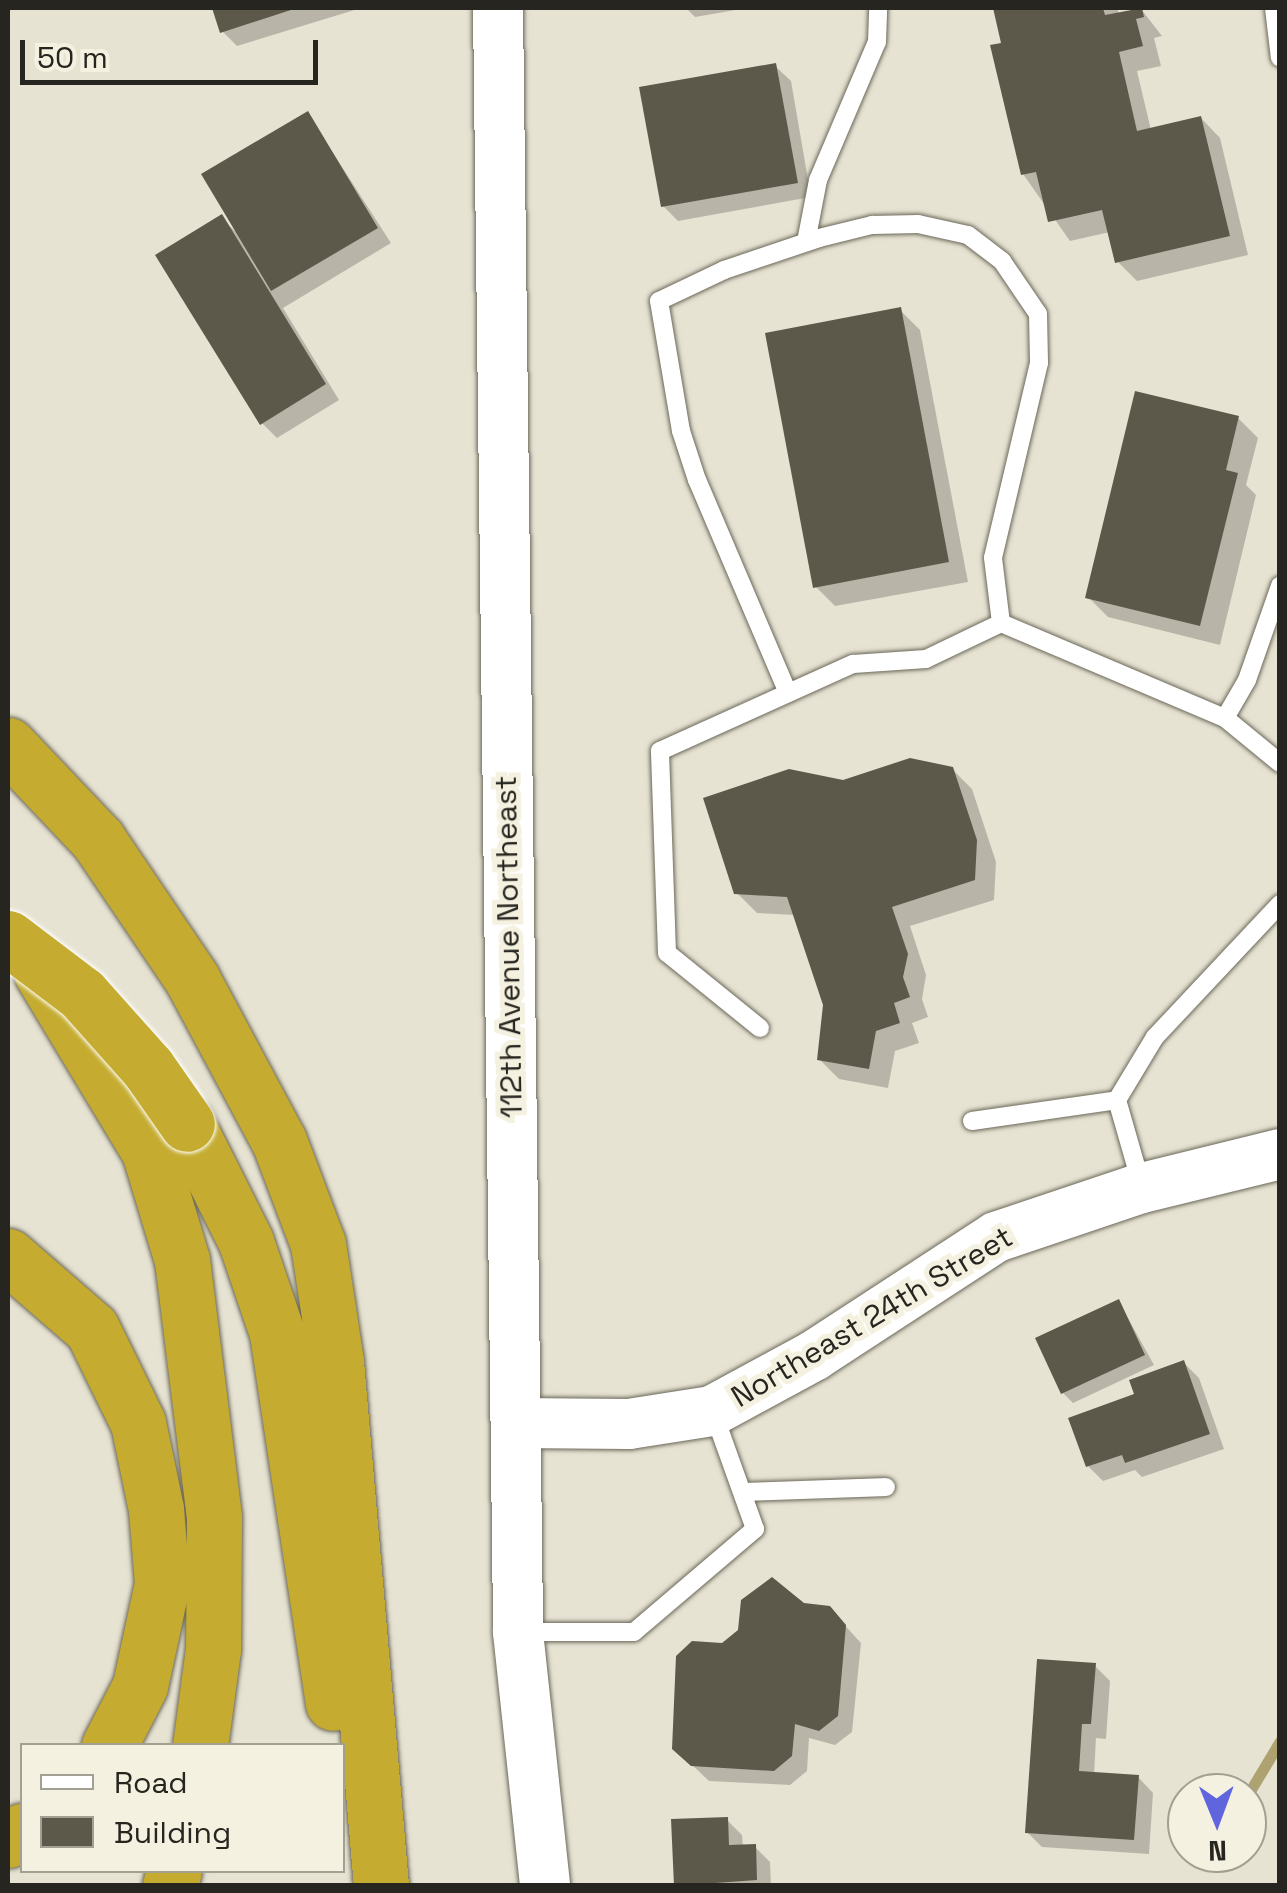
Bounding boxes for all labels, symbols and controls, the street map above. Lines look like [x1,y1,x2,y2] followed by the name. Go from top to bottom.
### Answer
[25,20,322,82] scale bar
[37,38,108,77] text: 50 m
[488,775,530,1119] street label: 112th Avenue Northeast
[725,1219,1019,1415] street label: Northeast 24th Street
[20,1743,345,1873] legend
[114,1763,188,1802] text: Road
[1167,1773,1267,1873] north arrow
[114,1813,231,1852] text: Building
[1208,1833,1227,1869] text: N

